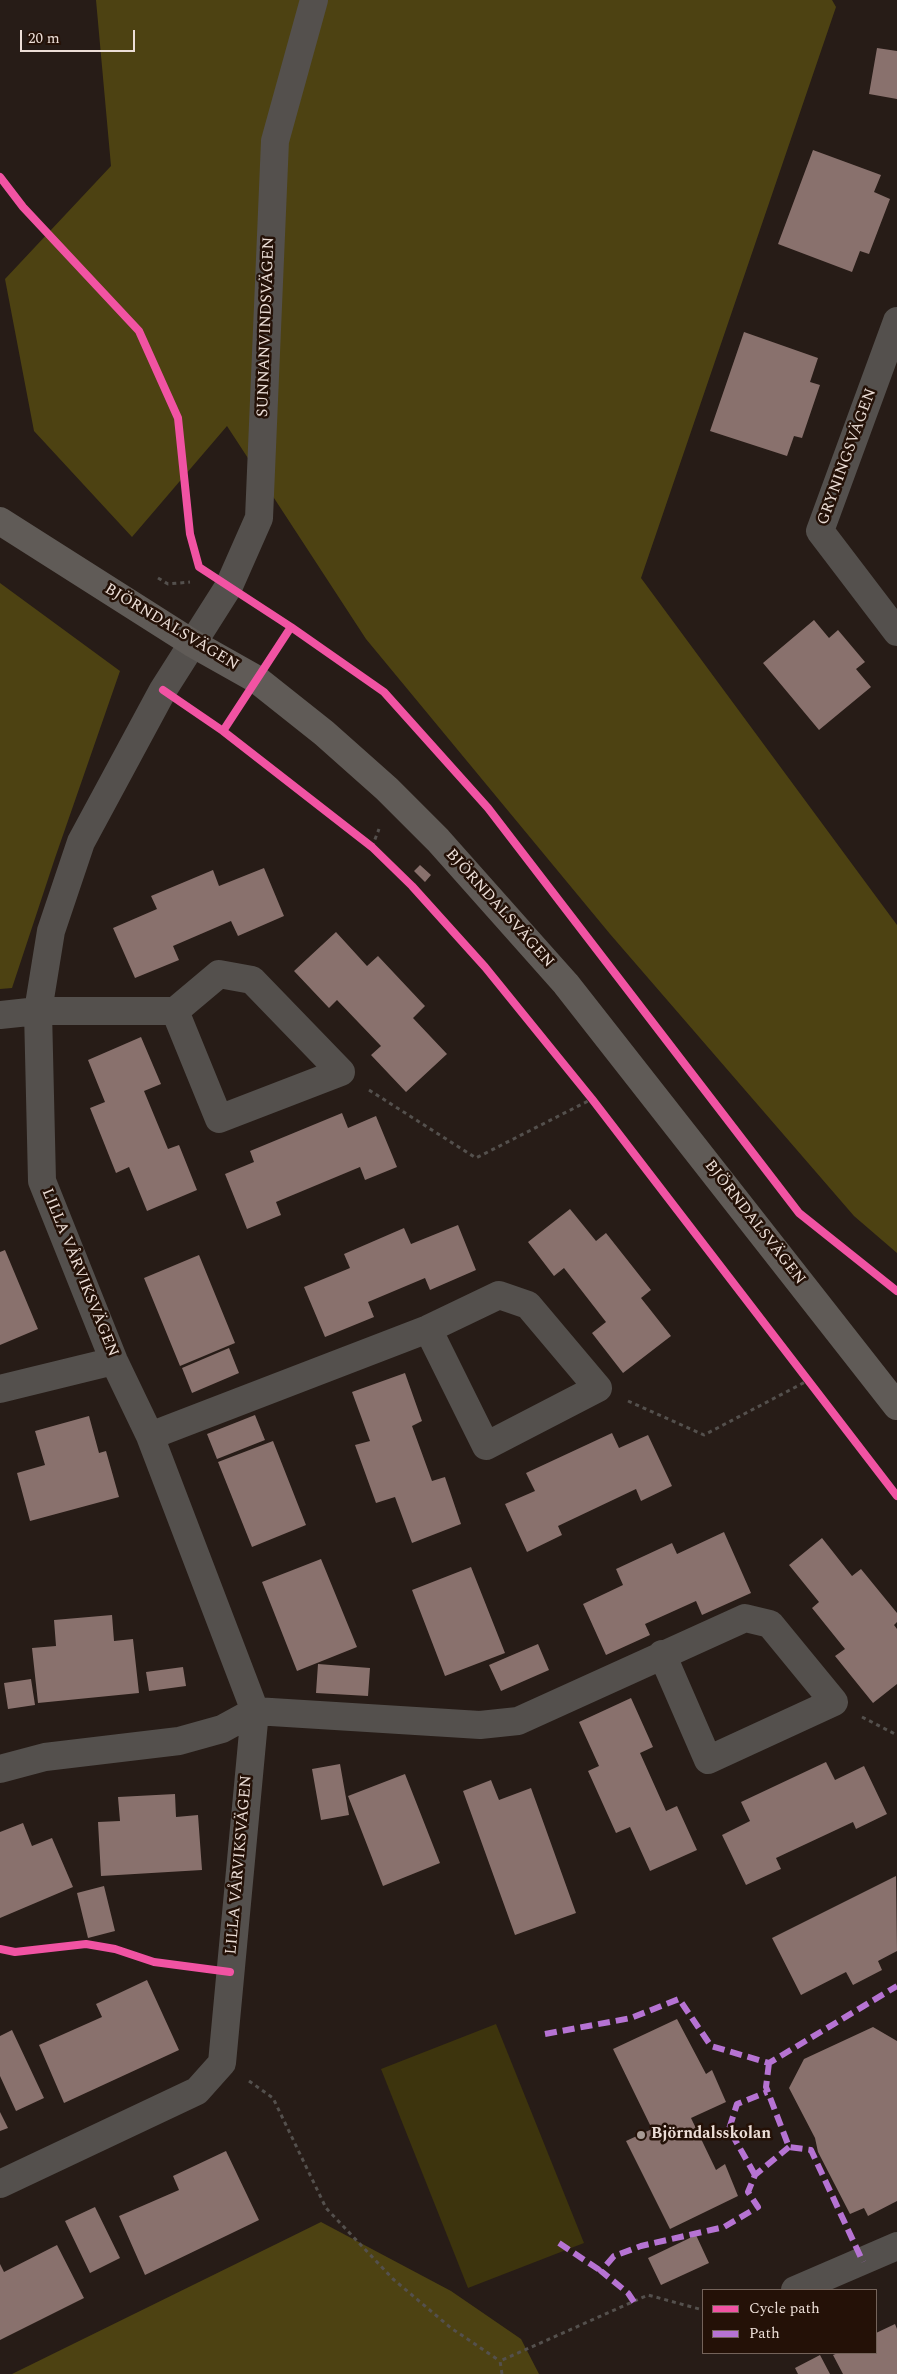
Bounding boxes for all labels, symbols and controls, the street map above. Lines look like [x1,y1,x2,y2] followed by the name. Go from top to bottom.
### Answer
[22,20,138,52] scale bar
[28,27,60,50] text: 20 m
[254,237,280,417] street label: SUNNANVINDSVÄGEN
[814,386,882,528] street label: GRYNINGSVÄGEN
[100,580,242,676] street label: BJÖRNDALSVÄGEN
[441,846,557,972] street label: BJÖRNDALSVÄGEN
[699,1157,809,1289] street label: BJÖRNDALSVÄGEN
[36,1186,122,1360] street label: LILLA VÅRVIKSVÄGEN
[223,1774,257,1956] street label: LILLA VÅRVIKSVÄGEN
[651,2125,771,2145] place label: Björndalsskolan
[635,2129,647,2141] marker: Björndalsskolan
[702,2289,877,2354] legend
[749,2297,820,2320] text: Cycle path
[749,2322,780,2345] text: Path

